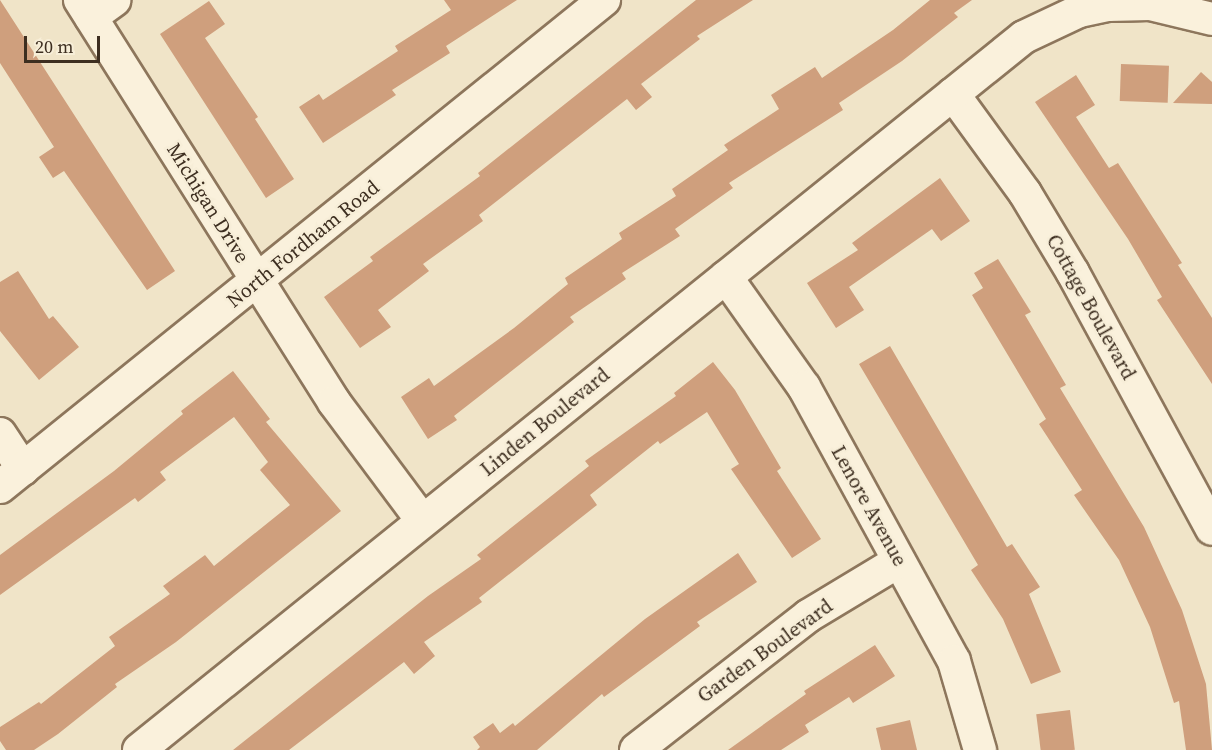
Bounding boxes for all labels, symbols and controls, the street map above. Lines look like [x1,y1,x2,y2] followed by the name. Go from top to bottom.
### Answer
[27,24,104,62] scale bar
[35,34,73,59] text: 20 m
[162,139,254,267] street label: Michigan Drive
[222,175,384,313] street label: North Fordham Road
[1041,230,1141,384] street label: Cottage Boulevard
[476,363,614,481] street label: Linden Boulevard
[826,442,912,570] street label: Lenore Avenue
[693,594,837,708] street label: Garden Boulevard

